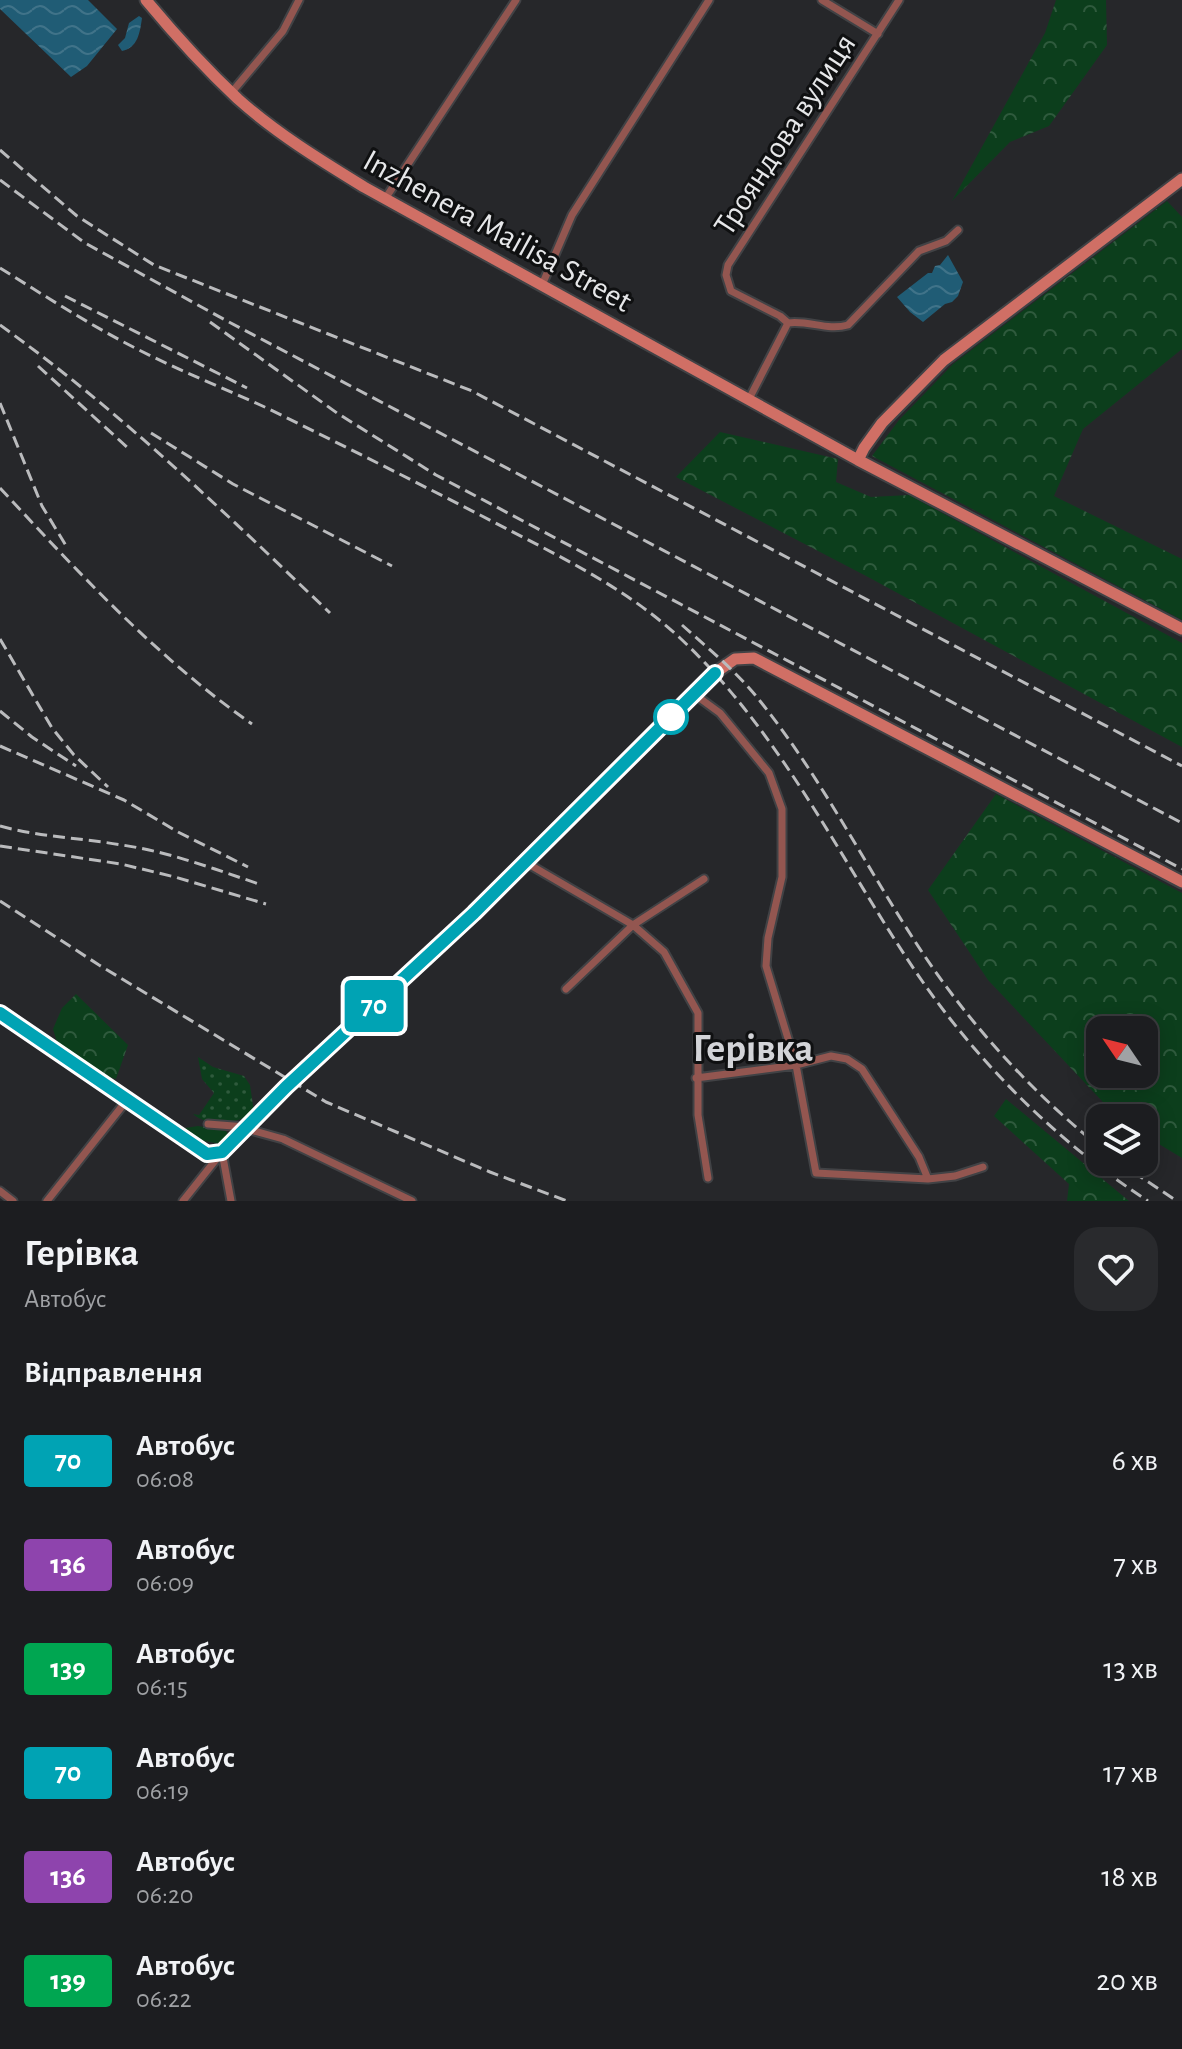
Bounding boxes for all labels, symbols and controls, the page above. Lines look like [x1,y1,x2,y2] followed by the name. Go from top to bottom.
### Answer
[708,28,862,241] street label: Трояндова вулиця
[358,144,637,318] street label: Inzhenera Mailisa Street
[654,700,688,734] unlabelled marker
[338,980,410,1032] line badge: 70
[361,992,387,1020] text: 70
[1086,1016,1158,1088] north arrow
[1086,1016,1158,1176] map controls
[693,1029,813,1069] district label: Герівка
[1086,1104,1158,1176] button: layers
[1074,1227,1158,1311] button: heart
[24,1235,139,1273] text: Герівка
[24,1286,107,1312] text: Автобус
[24,1358,203,1388] text: Відправлення
[136,1431,235,1461] text: Автобус
[1112,1446,1158,1476] text: 6 хв
[55,1447,81,1475] text: 70
[136,1466,194,1492] text: 06:08
[136,1535,235,1565] text: Автобус
[1113,1550,1158,1580] text: 7 хв
[50,1551,86,1579] text: 136
[136,1570,194,1596] text: 06:09
[136,1639,235,1669] text: Автобус
[1103,1654,1158,1684] text: 13 хв
[50,1655,86,1683] text: 139
[136,1674,188,1700] text: 06:15
[136,1743,235,1773] text: Автобус
[1103,1758,1158,1788] text: 17 хв
[55,1759,81,1787] text: 70
[136,1778,189,1804] text: 06:19
[136,1847,235,1877] text: Автобус
[1101,1862,1158,1892] text: 18 хв
[50,1863,86,1891] text: 136
[136,1882,193,1908] text: 06:20
[136,1951,235,1981] text: Автобус
[1096,1966,1158,1996] text: 20 хв
[50,1967,86,1995] text: 139
[136,1986,192,2012] text: 06:22

